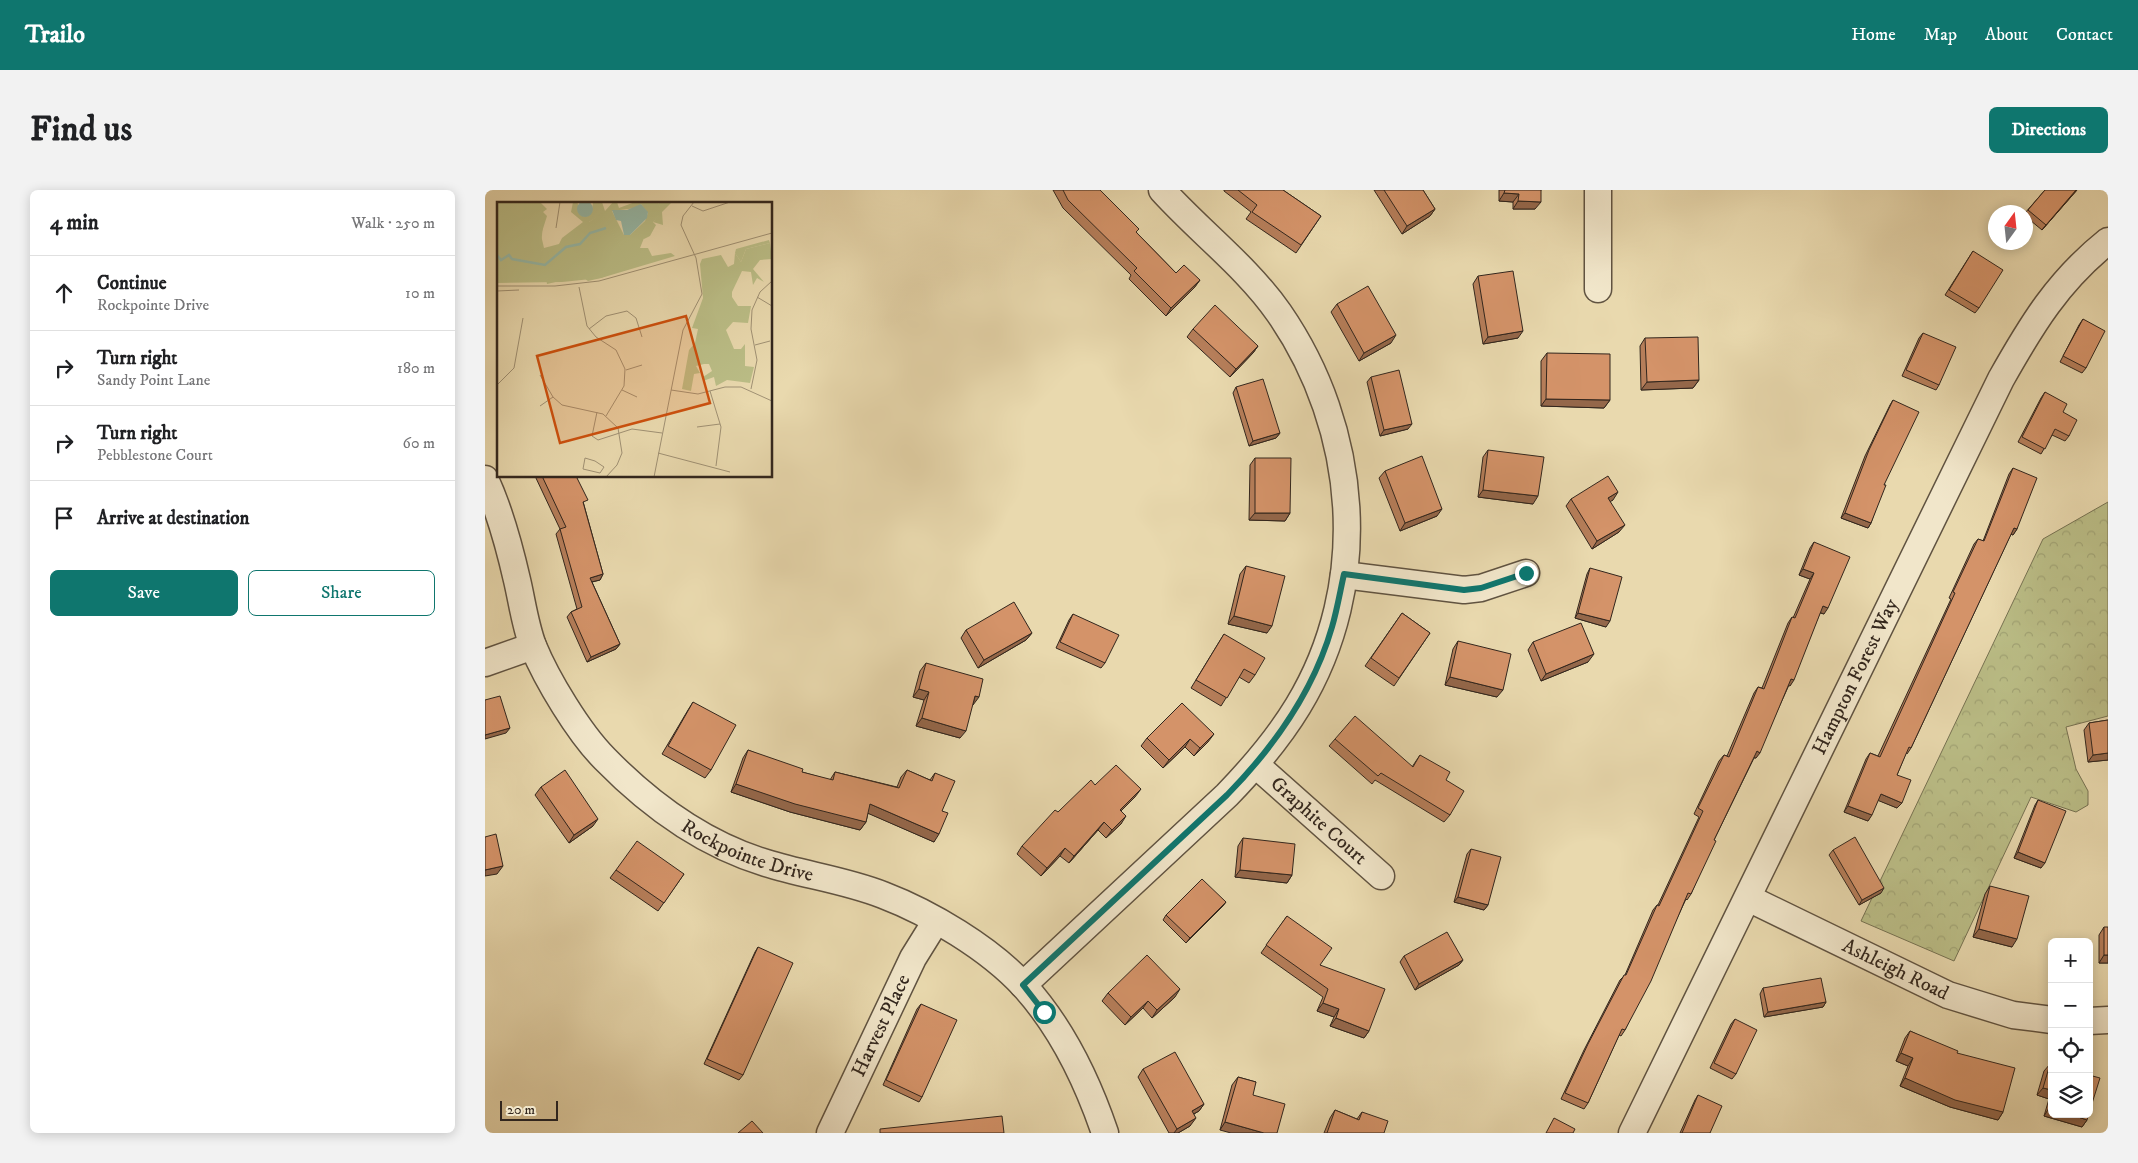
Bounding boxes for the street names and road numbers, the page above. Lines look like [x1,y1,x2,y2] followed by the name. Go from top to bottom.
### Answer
[1807,594,1904,759] street label: Hampton Forest Way
[1265,771,1372,870] street label: Graphite Court
[677,814,816,887] street label: Rockpointe Drive
[1838,933,1953,1006] street label: Ashleigh Road
[846,970,916,1081] street label: Harvest Place

